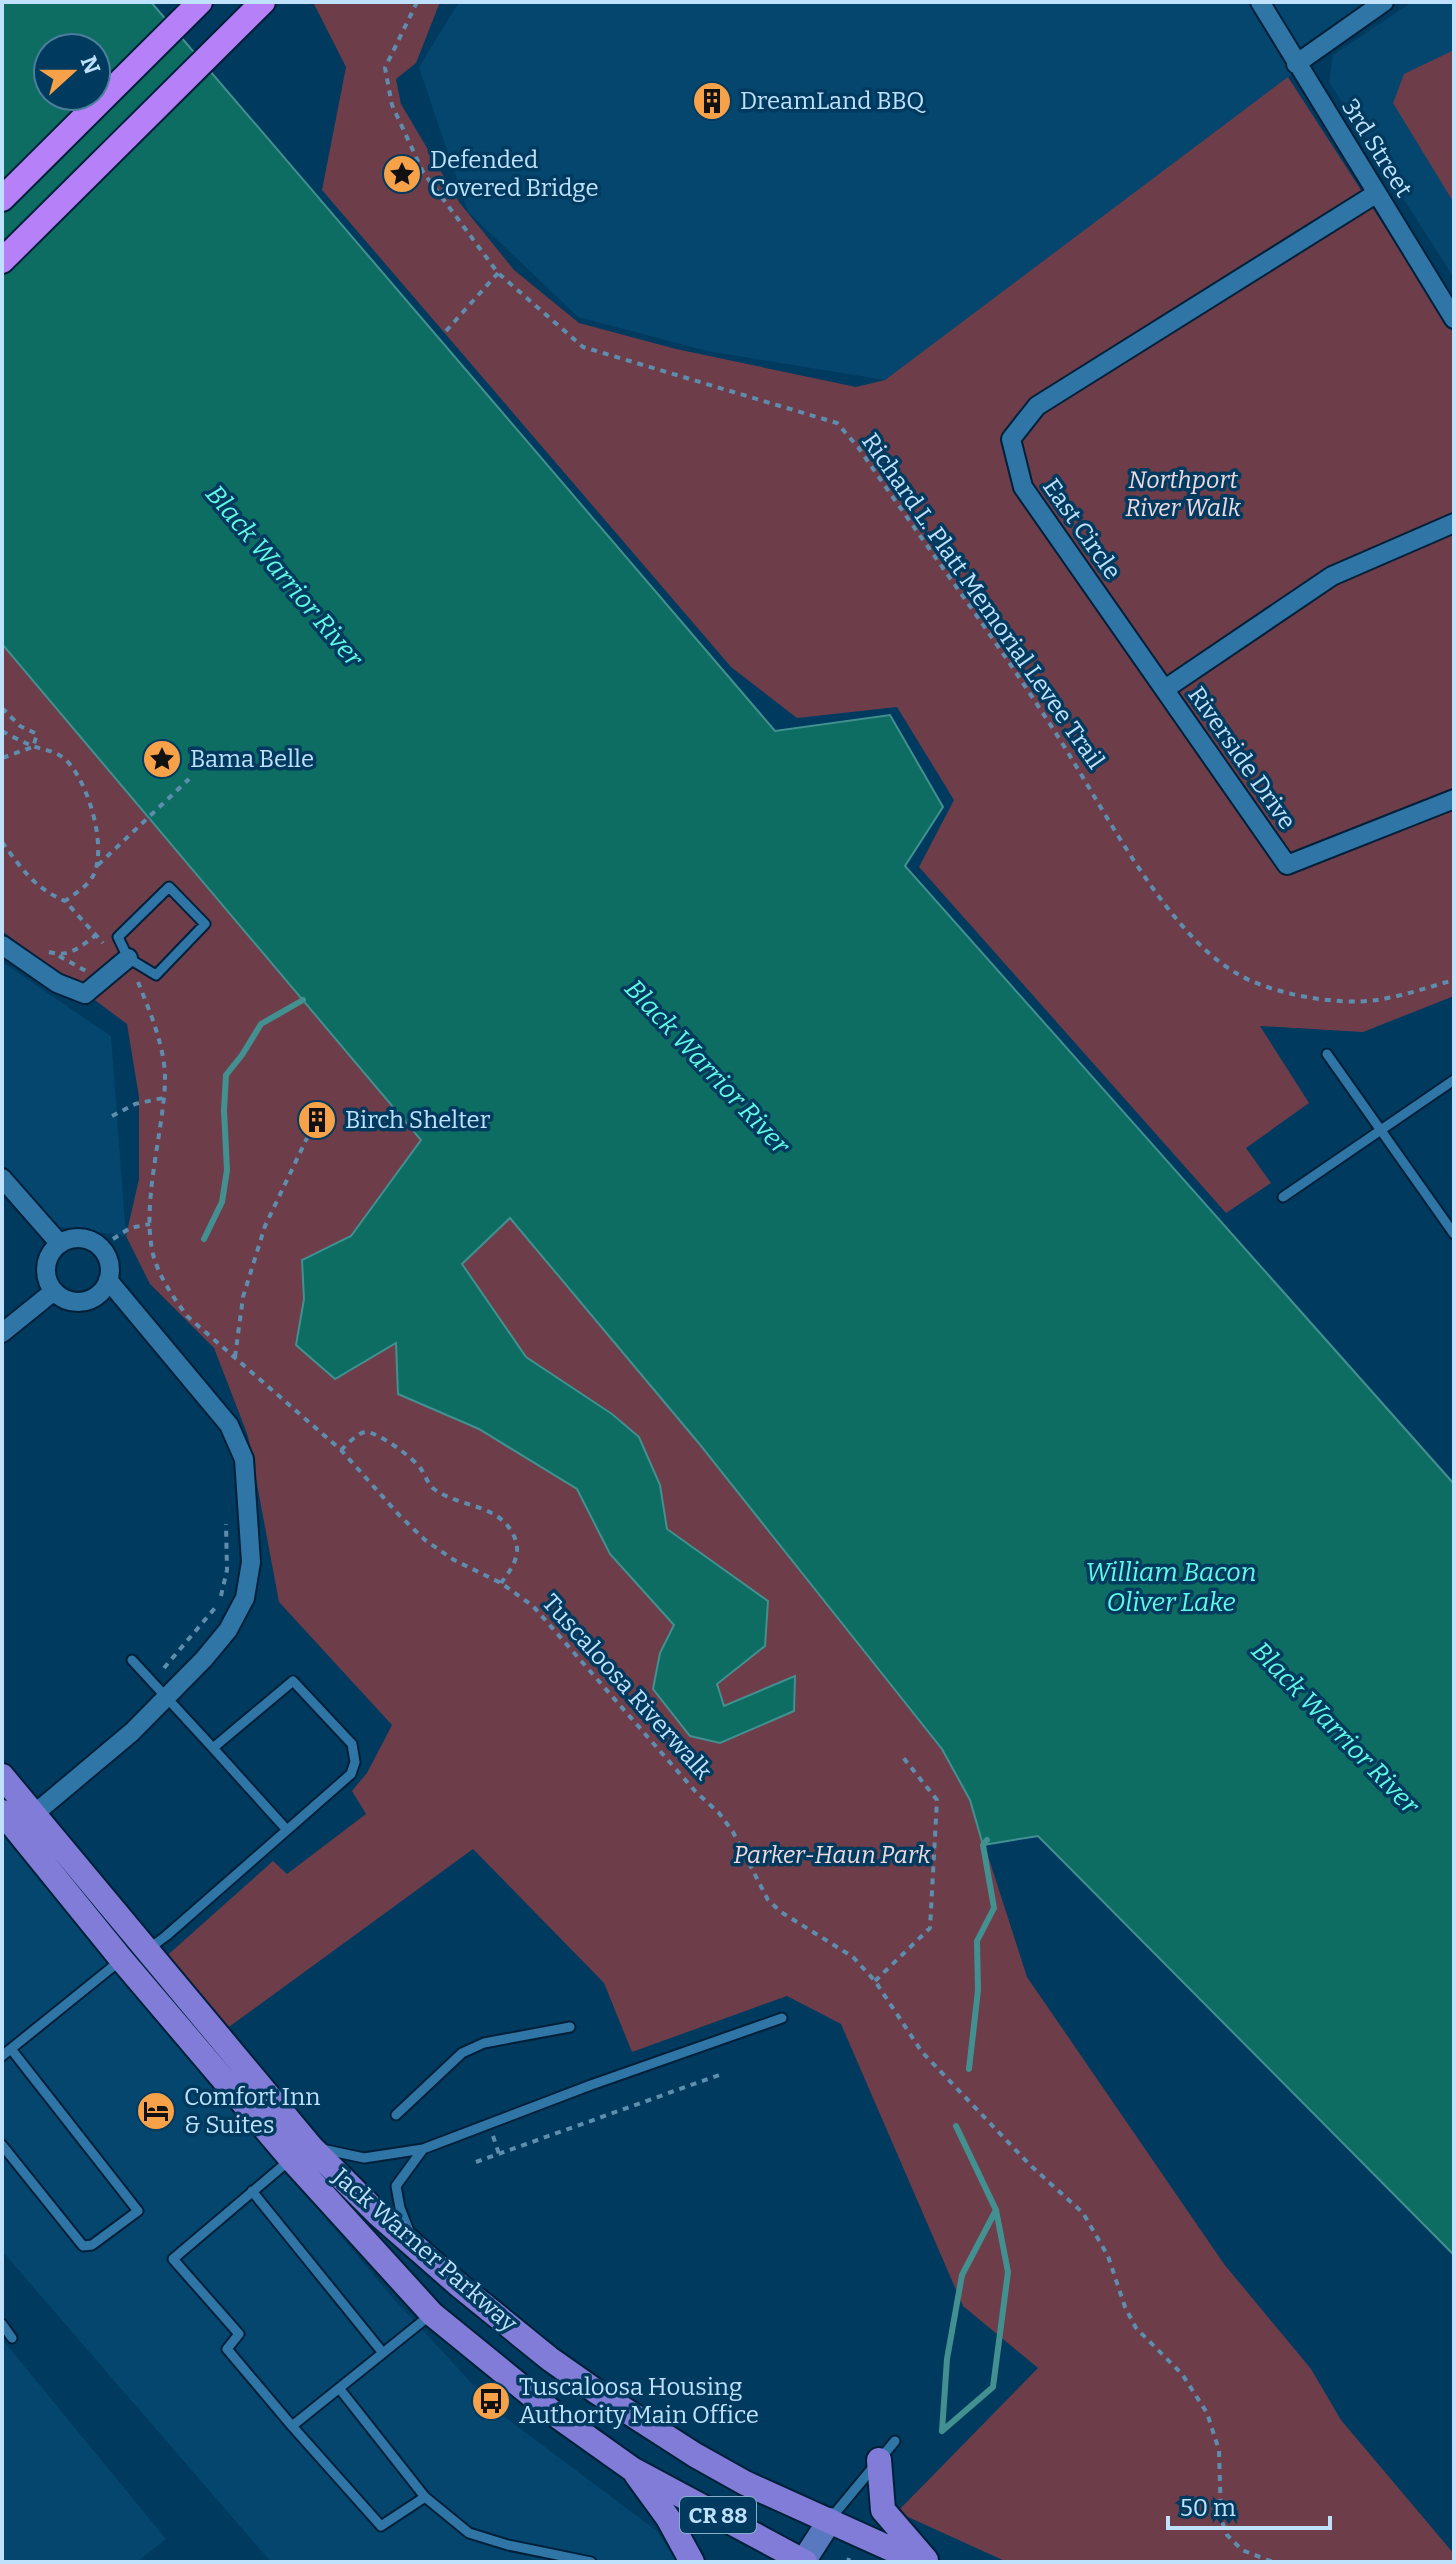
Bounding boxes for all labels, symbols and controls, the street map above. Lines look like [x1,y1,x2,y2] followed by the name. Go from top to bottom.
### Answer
[32,32,112,112] north arrow
[75,52,106,78] text: N
[691,80,733,122] building icon: DreamLand BBQ
[740,87,926,115] place label: DreamLand BBQ
[1336,94,1418,202] street label: 3rd Street
[430,146,599,202] place label: Defended Covered Bridge
[381,153,423,195] place icon: Defended Covered Bridge
[856,428,1110,774] street label: Richard L. Platt Memorial Levee Trail
[1125,466,1242,522] park label: Northport River Walk
[1037,473,1127,585] street label: East Circle
[199,479,370,674] water label: Black Warrior River
[1182,681,1302,835] street label: Riverside Drive
[141,738,183,780] place icon: Bama Belle
[190,745,314,773] place label: Bama Belle
[618,973,797,1162] water label: Black Warrior River
[296,1099,338,1141] building icon: Birch Shelter
[345,1106,491,1134] place label: Birch Shelter
[1086,1557,1256,1618] water label: William Bacon Oliver Lake
[536,1589,718,1786] street label: Tuscaloosa Riverwalk
[1245,1636,1426,1821] water label: Black Warrior River
[734,1841,931,1869] park label: Parker-Haun Park
[184,2083,320,2139] place label: Comfort Inn & Suites
[135,2090,177,2132] hotel icon: Comfort Inn & Suites
[327,2162,523,2338] street label: Jack Warner Parkway
[519,2373,759,2429] place label: Tuscaloosa Housing Authority Main Office
[470,2380,512,2422] bus stop icon: Tuscaloosa Housing Authority Main Office
[1168,2480,1330,2530] scale bar
[1180,2494,1236,2522] text: 50 m
[680,2497,756,2533] road number: CR 88

